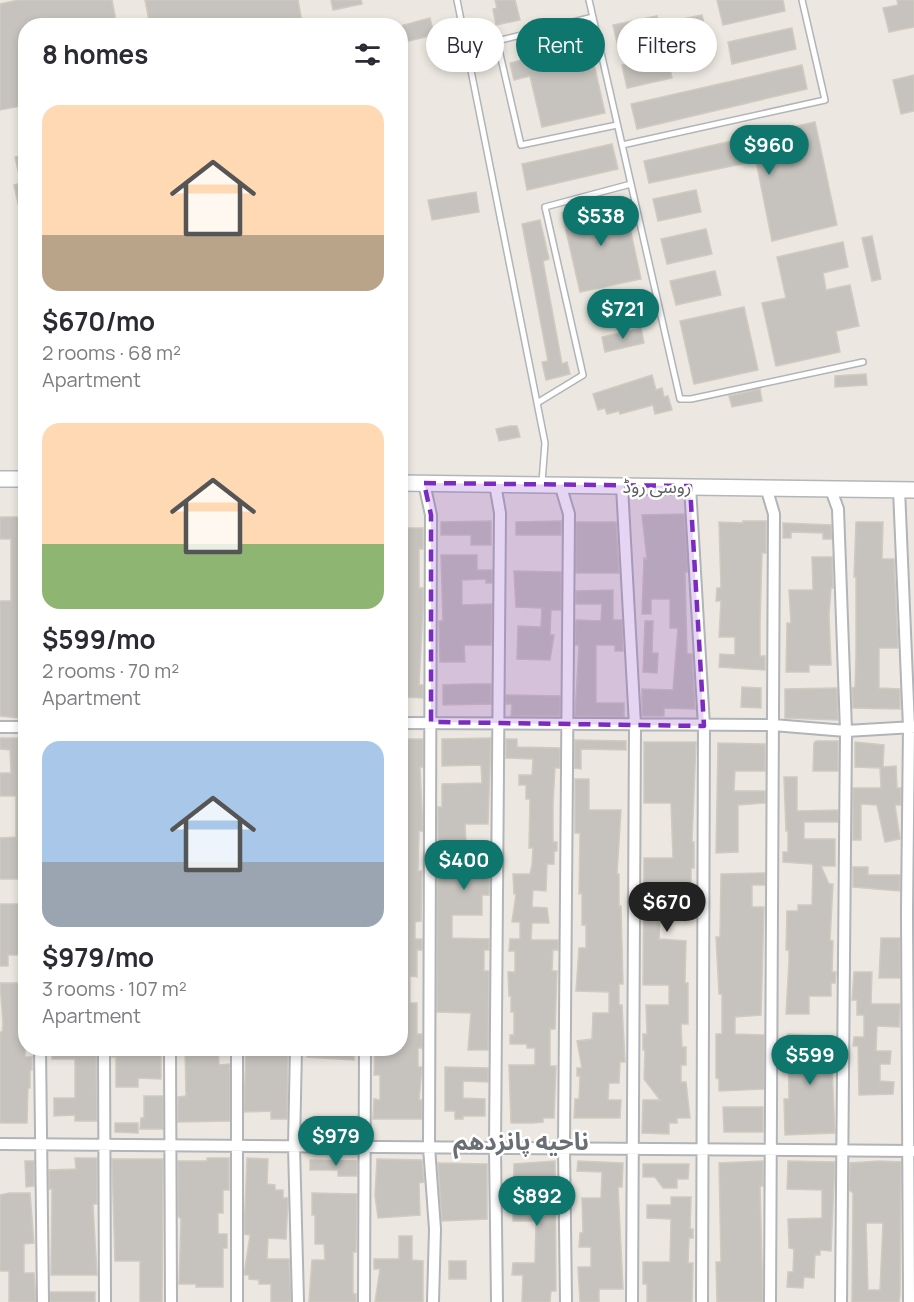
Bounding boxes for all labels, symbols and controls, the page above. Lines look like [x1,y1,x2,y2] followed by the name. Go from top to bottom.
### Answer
[426,18,504,72] chip: Buy
[516,18,605,72] chip: Rent
[617,18,717,72] chip: Filters
[42,36,148,72] text: 8 homes
[351,38,384,71] icon: filters
[733,125,805,176] pin: $960
[744,131,794,158] text: $960
[159,144,267,252] icon: home
[565,196,637,247] pin: $538
[577,202,625,229] text: $538
[587,289,659,340] pin: $721
[601,295,645,322] text: $721
[42,303,155,339] text: $670/mo
[42,339,181,366] text: 2 rooms · 68 m²
[42,366,141,393] text: Apartment
[159,462,267,570] icon: home
[623,474,691,498] street label: روسی روڈ
[42,621,156,657] text: $599/mo
[42,657,179,684] text: 2 rooms · 70 m²
[42,684,141,711] text: Apartment
[159,780,267,888] icon: home
[428,840,500,891] pin: $400
[438,846,490,873] text: $400
[631,882,703,933] pin: $670
[643,888,691,915] text: $670
[42,939,154,975] text: $979/mo
[42,975,187,1002] text: 3 rooms · 107 m²
[42,1002,141,1029] text: Apartment
[774,1035,846,1086] pin: $599
[785,1041,835,1068] text: $599
[300,1116,372,1167] pin: $979
[312,1122,360,1149] text: $979
[453,1124,589,1159] district label: ناحیه پانزدهم
[501,1176,573,1227] pin: $892
[512,1182,562,1209] text: $892

